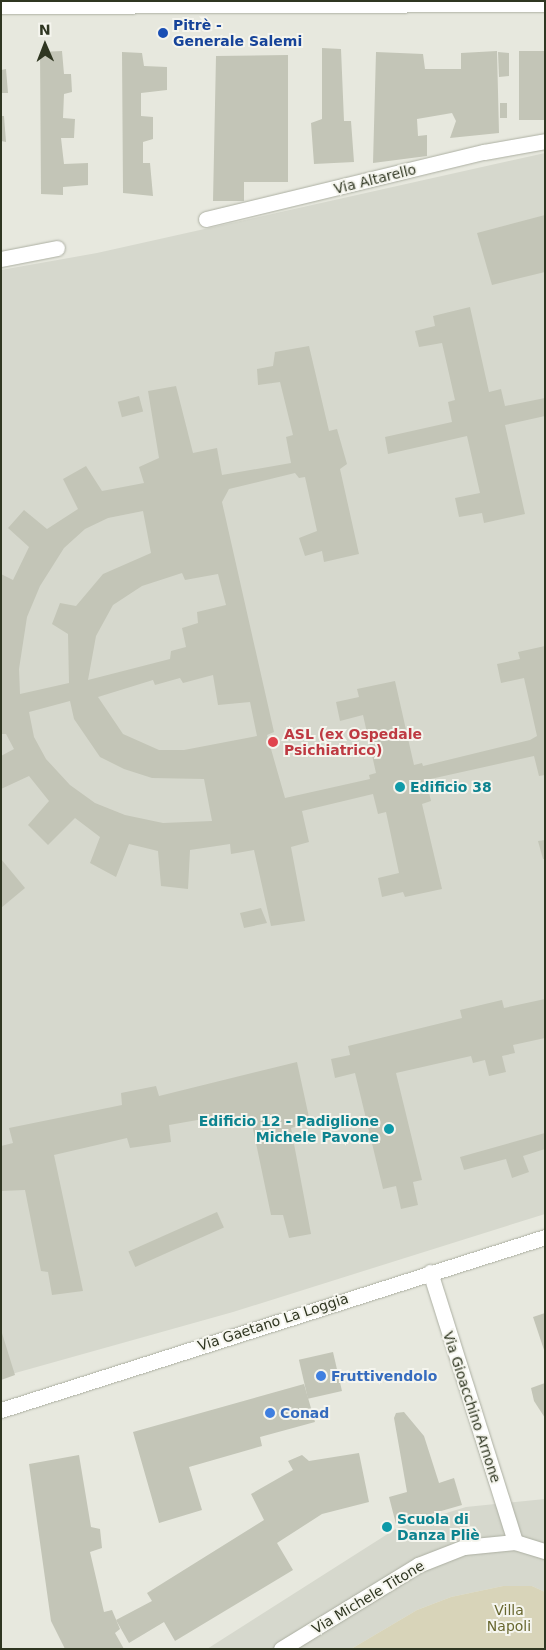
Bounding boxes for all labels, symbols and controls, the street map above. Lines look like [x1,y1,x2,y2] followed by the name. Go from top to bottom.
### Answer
[173,17,302,49] place label: Pitrè - Generale Salemi
[20,20,70,70] north arrow
[39,22,51,38] text: N
[157,27,169,39] marker: Pitrè - Generale Salemi
[332,161,418,197] street label: Via Altarello
[284,726,422,759] place label: ASL (ex Ospedale Psichiatrico)
[266,735,280,749] marker: ASL (ex Ospedale Psichiatrico)
[410,779,492,795] place label: Edificio 38
[394,781,406,793] marker: Edificio 38
[199,1113,379,1146] place label: Edificio 12 - Padiglione Michele Pavone
[383,1123,395,1135] marker: Edificio 12 - Padiglione Michele Pavone
[196,1290,350,1354] street label: Via Gaetano La Loggia
[440,1329,504,1485] street label: Via Gioacchino Arnone
[331,1368,437,1384] place label: Fruttivendolo
[315,1370,327,1382] marker: Fruttivendolo
[280,1405,329,1421] place label: Conad
[264,1407,276,1419] marker: Conad
[397,1511,480,1544] place label: Scuola di Danza Pliè
[381,1521,393,1533] marker: Scuola di Danza Pliè
[309,1557,427,1637] street label: Via Michele Titone
[487,1602,531,1634] park label: Villa Napoli

